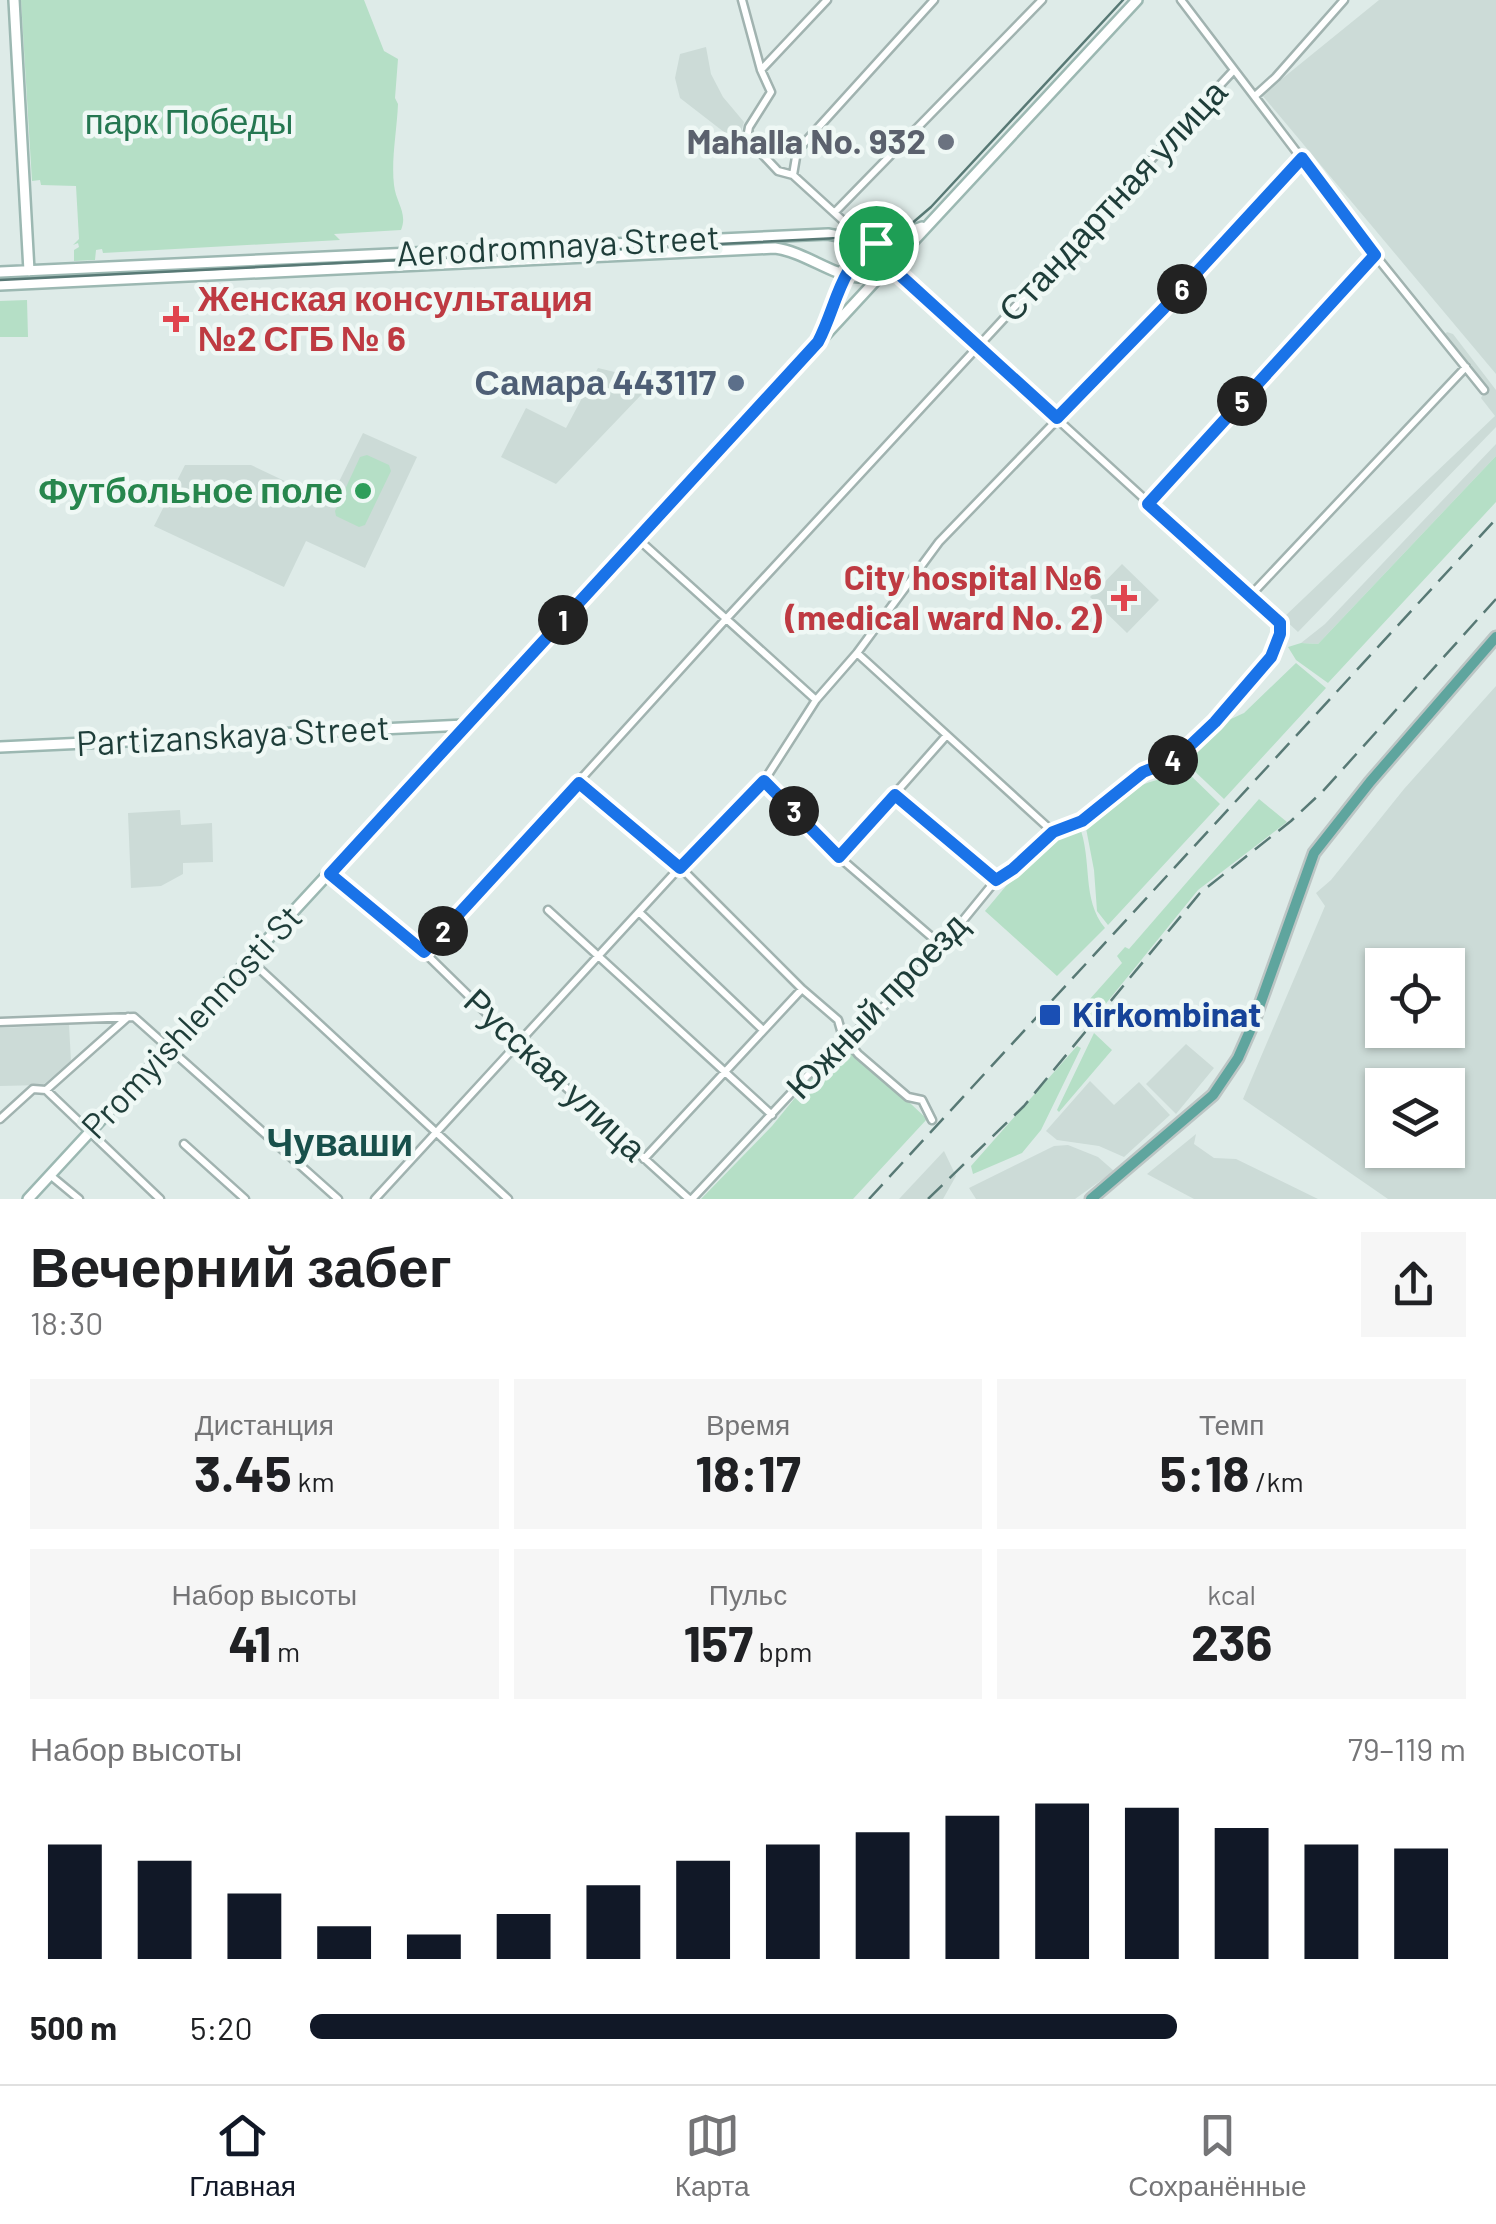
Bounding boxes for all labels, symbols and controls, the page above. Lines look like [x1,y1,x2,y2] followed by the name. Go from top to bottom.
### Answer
[989,70,1235,329] street label: Стандартная улица
[85,99,293,141] park label: парк Победы
[687,119,926,161] place label: Mahalla No. 932
[935,131,957,153] marker: Mahalla No. 932
[834,201,919,286] pin
[395,215,721,273] street label: Aerodromnaya Street
[849,216,904,271] icon: arrive
[1157,264,1207,314] pin: 6
[1174,272,1190,306] text: 6
[197,276,593,358] place label: Женская консультация №2 СГБ № 6
[163,306,189,332] marker: Женская консультация №2 СГБ № 6
[475,360,716,402] place label: Самара 443117
[725,372,747,394] marker: Самара 443117
[1217,376,1267,426] pin: 5
[1234,384,1250,418] text: 5
[38,468,343,510] place label: Футбольное поле
[352,480,374,502] marker: Футбольное поле
[784,555,1103,637] place label: City hospital №6 (medical ward No. 2)
[1111,585,1137,611] marker: City hospital №6 (medical ward No. 2)
[538,595,588,645] pin: 1
[558,603,568,637] text: 1
[75,705,391,763] street label: Partizanskaya Street
[1148,735,1198,785] pin: 4
[1165,743,1181,777] text: 4
[769,786,819,836] pin: 3
[786,794,802,828] text: 3
[72,895,309,1146] street label: Promyishlennosti St
[776,903,975,1106] street label: Южный проезд
[418,906,468,956] pin: 2
[435,914,451,948] text: 2
[1365,948,1465,1168] map controls
[1365,948,1465,1048] button: locate
[457,979,656,1169] street label: Русская улица
[1072,992,1261,1034] place label: Kirkombinat
[1037,1002,1063,1028] marker: Kirkombinat
[1365,1068,1465,1168] button: layers
[267,1118,413,1164] district label: Чуваши
[30,1232,452,1298] text: Вечерний забег
[1361,1232,1466,1337] button: share
[30,1303,103,1341] text: 18:30
[195,1407,334,1441] text: Дистанция
[706,1407,790,1441] text: Время
[1199,1407,1264,1441] text: Темп
[194,1442,292,1502] text: 3.45
[695,1442,801,1502] text: 18:17
[1160,1442,1250,1502] text: 5:18
[292,1464,335,1498] text: km
[1250,1464,1304,1498] text: /km
[171,1577,357,1611] text: Набор высоты
[709,1577,787,1611] text: Пульс
[1207,1577,1256,1611] text: kcal
[1191,1611,1272,1671] text: 236
[228,1612,272,1672] text: 41
[684,1612,753,1672] text: 157
[272,1634,300,1668] text: m
[753,1634,812,1668] text: bpm
[30,1729,242,1767] text: Набор высоты
[1348,1729,1466,1767] text: 79–119 m
[30,2008,117,2046] text: 500 m
[190,2008,253,2046] text: 5:20
[189,2108,296,2203] tab: Главная
[675,2108,750,2203] tab: Карта
[1128,2108,1307,2203] tab: Сохранённые

